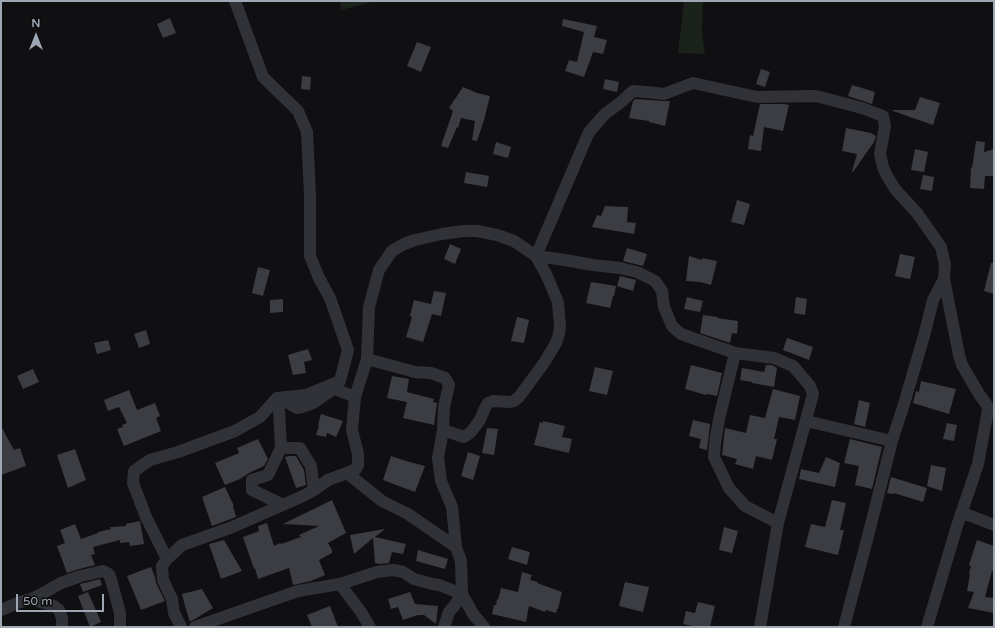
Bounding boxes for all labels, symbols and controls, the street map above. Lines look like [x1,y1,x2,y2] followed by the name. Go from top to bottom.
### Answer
[16,16,56,56] north arrow
[32,17,40,30] text: N
[18,586,106,612] scale bar
[23,594,52,608] text: 50 m

